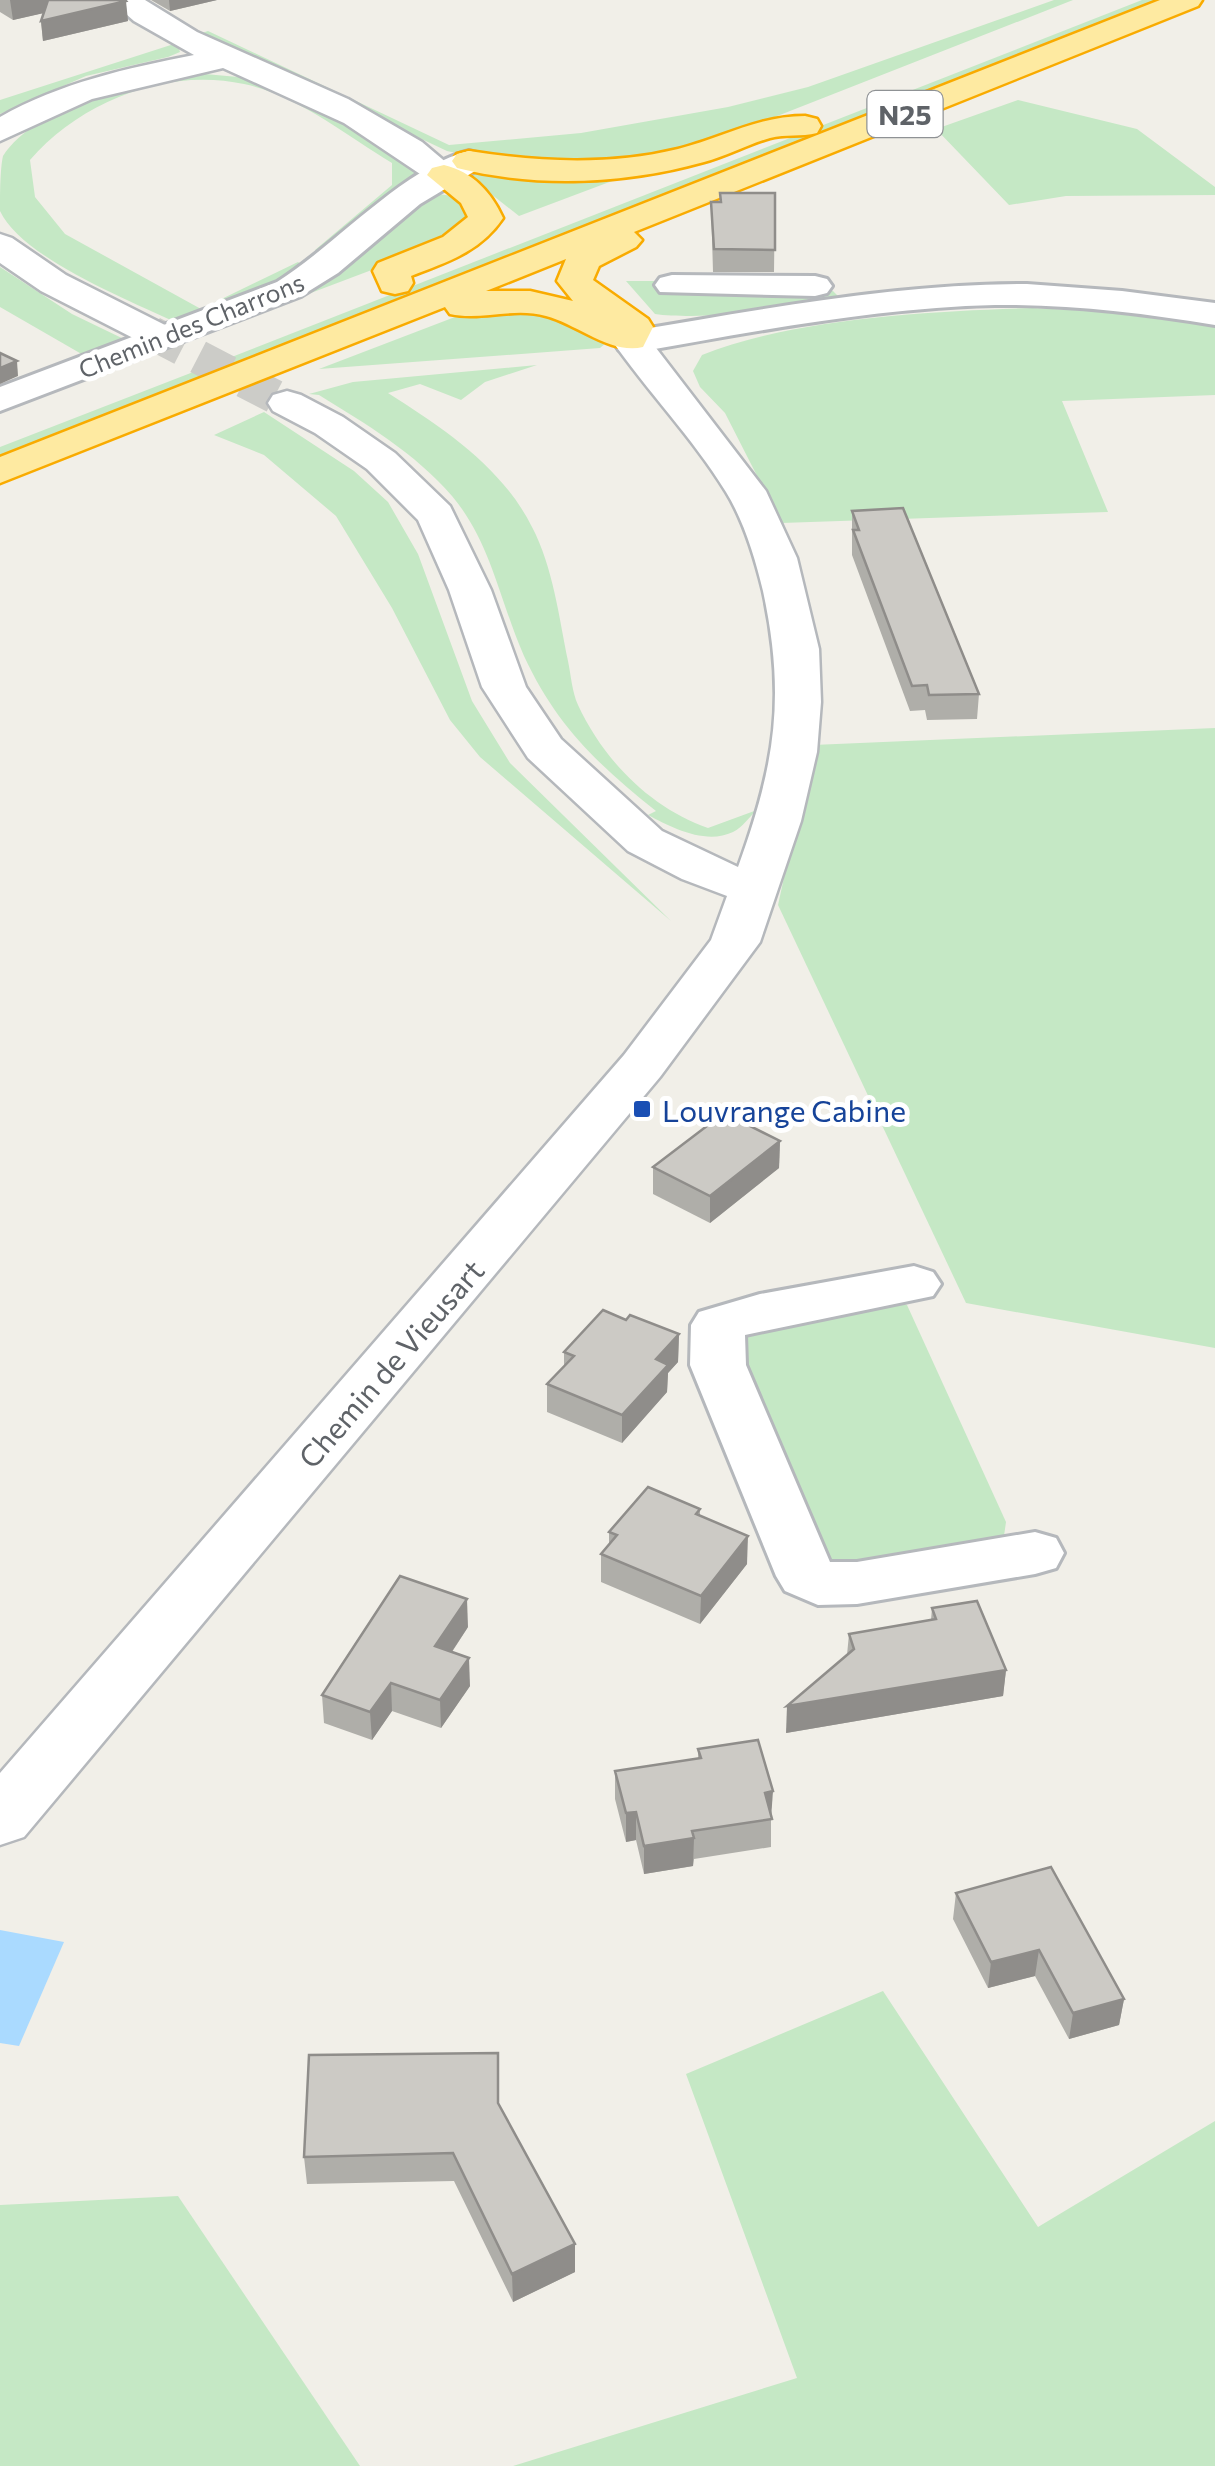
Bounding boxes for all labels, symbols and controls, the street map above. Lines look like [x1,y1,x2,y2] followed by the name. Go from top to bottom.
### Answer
[868,91,942,137] road number: N25
[74,266,308,384] street label: Chemin des Charrons
[662,1091,906,1128] place label: Louvrange Cabine
[631,1098,653,1120] marker: Louvrange Cabine
[290,1251,490,1475] street label: Chemin de Vieusart

